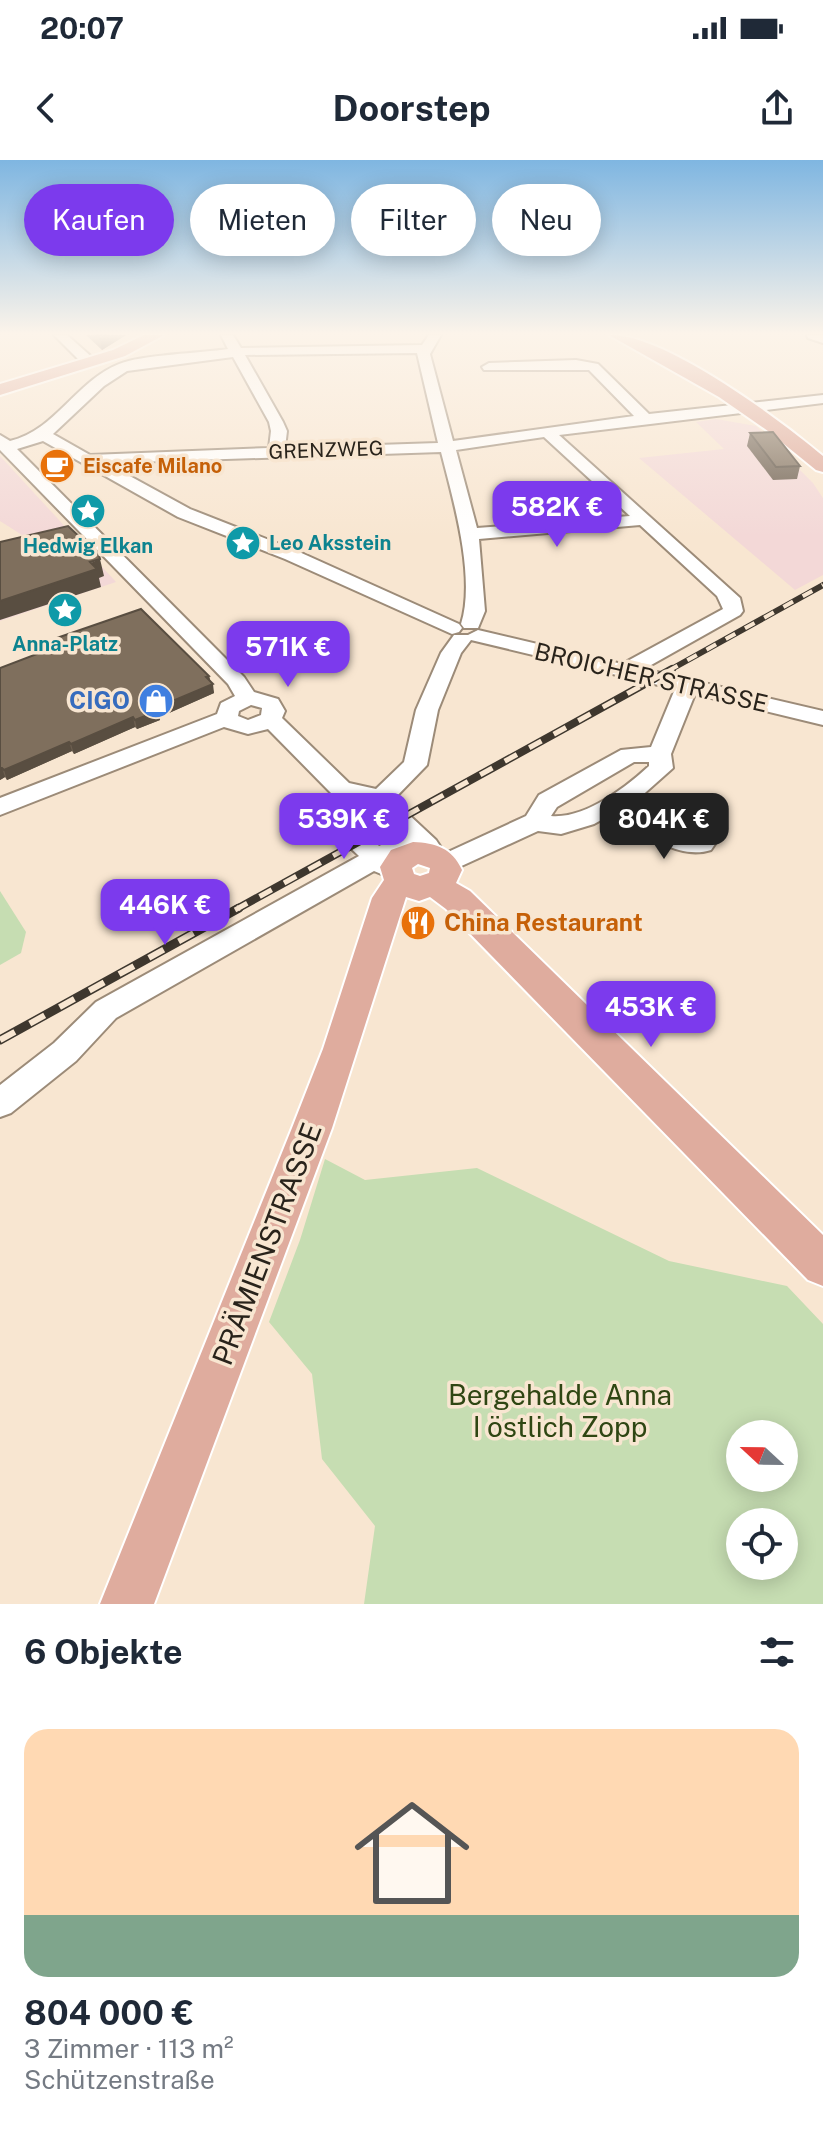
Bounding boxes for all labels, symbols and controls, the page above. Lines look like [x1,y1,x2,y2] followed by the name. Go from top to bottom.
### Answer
[40,10,124,46] text: 20:07
[24,86,68,130] icon: back
[755,86,799,130] icon: share
[333,87,491,129] text: Doorstep
[24,184,174,256] chip: Kaufen
[190,184,335,256] chip: Mieten
[351,184,476,256] chip: Filter
[492,184,601,256] chip: Neu
[268,436,384,464] street label: GRENZWEG
[38,447,76,485] cafe icon: Eiscafe Milano
[83,454,222,478] place label: Eiscafe Milano
[492,481,622,549] pin: 582K €
[511,491,603,522] text: 582K €
[69,492,107,530] place icon: Hedwig Elkan
[224,524,262,562] place icon: Leo Aksstein
[269,531,391,555] place label: Leo Aksstein
[23,534,153,558] place label: Hedwig Elkan
[46,591,84,629] place icon: Anna-Platz
[223,621,353,689] pin: 571K €
[245,631,331,662] text: 571K €
[12,632,118,656] place label: Anna-Platz
[532,637,771,718] street label: BROICHER STRASSE
[137,682,175,720] shop icon: CIGO
[69,686,130,714] place label: CIGO
[279,793,409,861] pin: 539K €
[599,793,729,861] pin: 804K €
[297,803,391,834] text: 539K €
[618,803,710,834] text: 804K €
[100,879,230,947] pin: 446K €
[119,889,211,920] text: 446K €
[399,904,437,942] restaurant icon: China Restaurant
[444,908,643,936] place label: China Restaurant
[586,981,716,1049] pin: 453K €
[604,991,698,1022] text: 453K €
[205,1118,328,1369] street label: PRÄMIENSTRASSE
[448,1378,672,1443] park label: Bergehalde Anna I östlich Zopp
[726,1420,798,1492] north arrow
[726,1420,798,1580] map controls
[726,1508,798,1580] button: locate
[755,1630,799,1674] icon: filters
[24,1632,183,1672] text: 6 Objekte
[340,1781,484,1925] icon: home
[24,1993,194,2033] text: 804 000 €
[24,2033,234,2064] text: 3 Zimmer · 113 m²
[24,2064,215,2095] text: Schützenstraße

